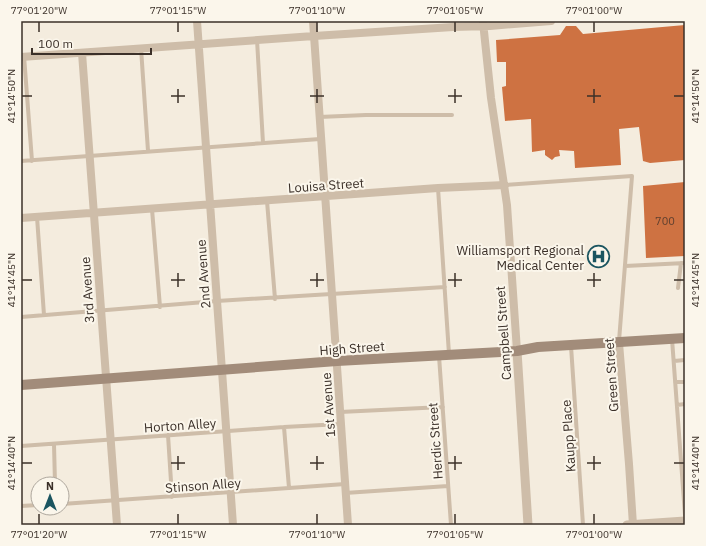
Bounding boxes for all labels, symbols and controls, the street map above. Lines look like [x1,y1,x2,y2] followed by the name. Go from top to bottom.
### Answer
[11,4,67,17] text: 77°01'20"W
[150,4,206,17] text: 77°01'15"W
[289,4,345,17] text: 77°01'10"W
[427,4,483,17] text: 77°01'05"W
[566,4,622,17] text: 77°01'00"W
[32,30,151,56] scale bar
[38,36,73,51] text: 100 m
[5,69,18,123] text: 41°14'50"N
[689,69,702,123] text: 41°14'50"N
[287,174,365,197] street label: Louisa Street
[655,214,675,228] house number: 700
[193,239,214,309] street label: 2nd Avenue
[456,242,584,274] place label: Williamsport Regional Medical Center
[586,244,612,270] hospital icon: Williamsport Regional Medical Center
[5,253,18,307] text: 41°14'45"N
[689,253,702,307] text: 41°14'45"N
[77,256,98,324] street label: 3rd Avenue
[492,285,515,381] street label: Campbell Street
[600,337,623,413] street label: Green Street
[319,338,385,359] street label: High Street
[318,372,339,438] street label: 1st Avenue
[557,399,580,473] street label: Kaupp Place
[424,402,447,480] street label: Herdic Street
[143,414,217,437] street label: Horton Alley
[5,436,18,490] text: 41°14'40"N
[689,436,702,490] text: 41°14'40"N
[165,474,242,497] street label: Stinson Alley
[30,476,70,516] north arrow
[46,479,54,493] text: N
[11,528,67,541] text: 77°01'20"W
[150,528,206,541] text: 77°01'15"W
[289,528,345,541] text: 77°01'10"W
[427,528,483,541] text: 77°01'05"W
[566,528,622,541] text: 77°01'00"W

